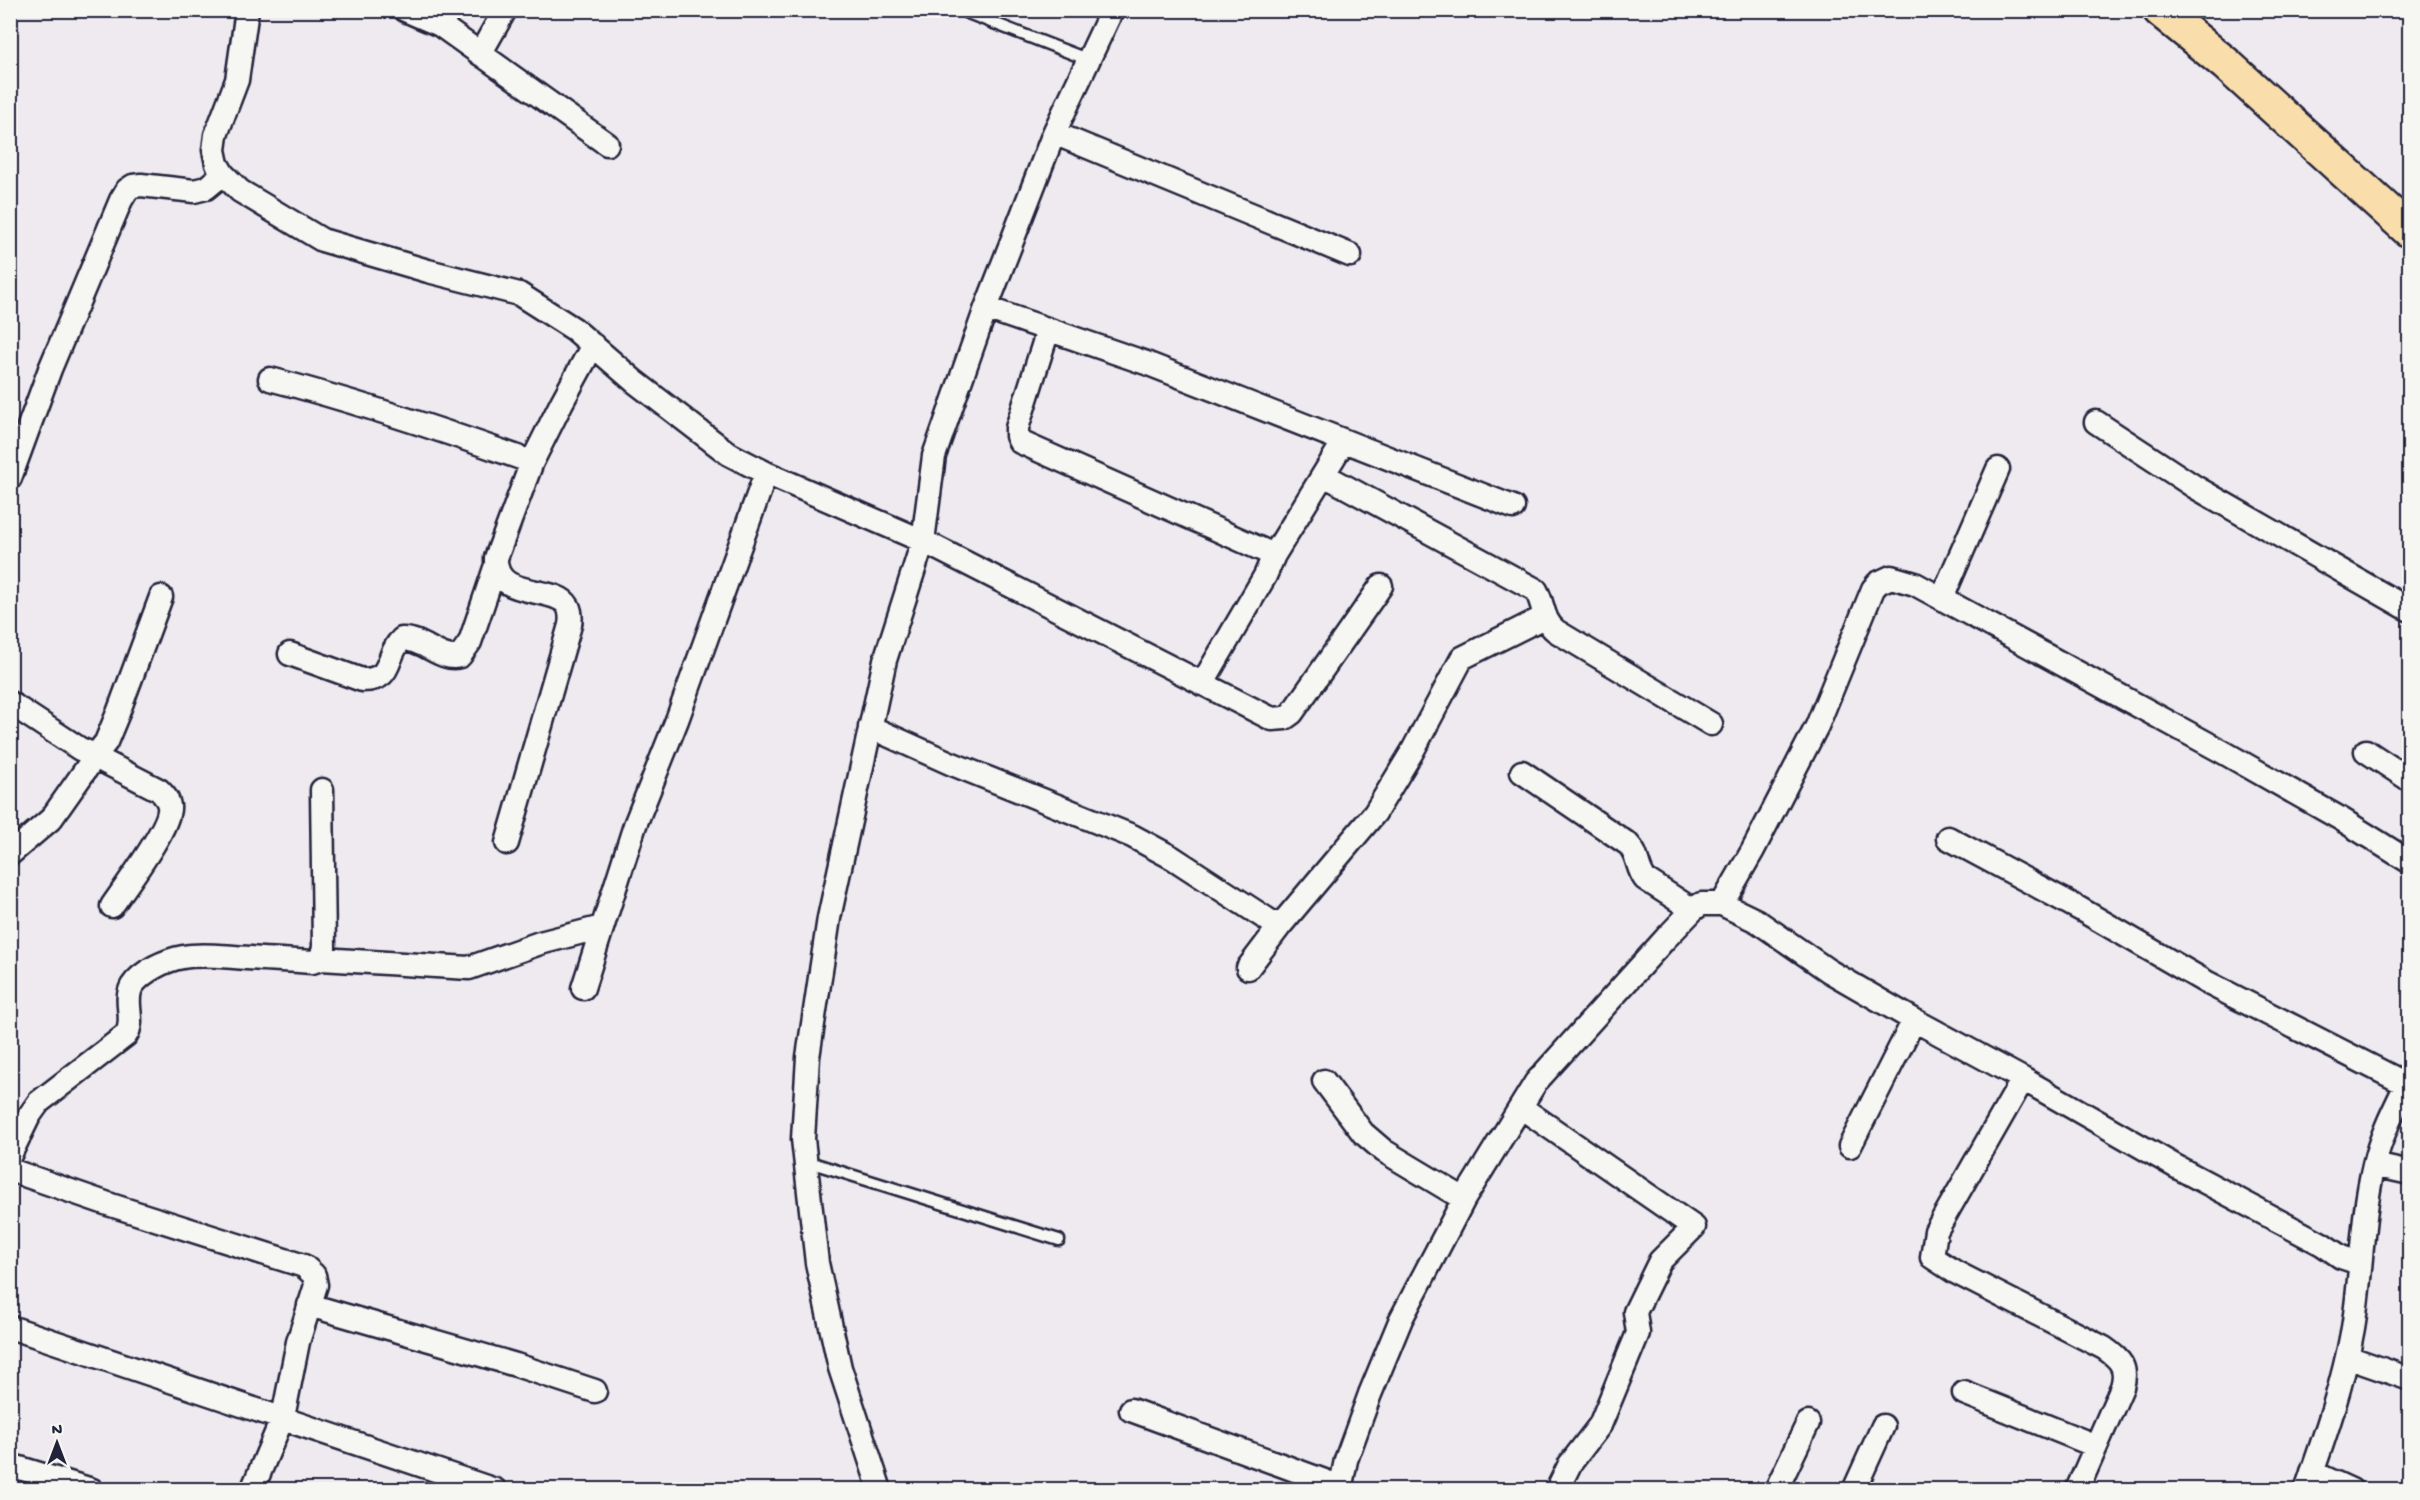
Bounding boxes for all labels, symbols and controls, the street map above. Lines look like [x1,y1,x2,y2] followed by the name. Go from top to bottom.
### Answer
[27,1413,87,1473] north arrow
[52,1422,63,1441] text: N

